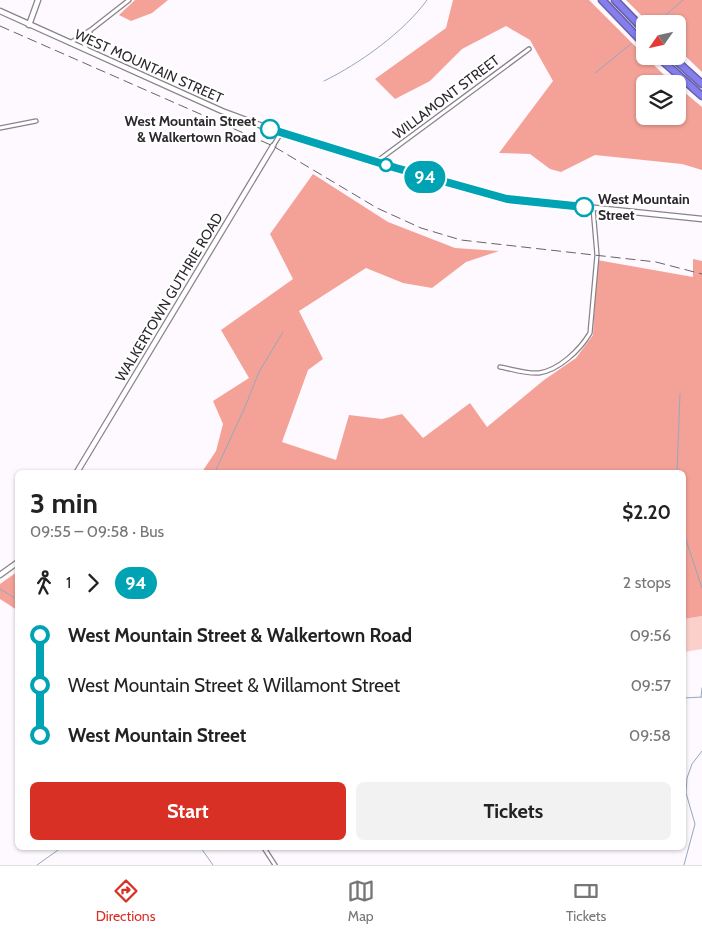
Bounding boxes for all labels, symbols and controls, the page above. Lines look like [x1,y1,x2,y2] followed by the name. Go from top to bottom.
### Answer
[636,15,686,65] north arrow
[636,15,686,125] map controls
[72,25,227,107] street label: WEST MOUNTAIN STREET
[389,51,503,143] street label: WILLAMONT STREET
[636,75,686,125] button: layers
[125,112,256,146] place label: West Mountain Street & Walkertown Road
[260,119,280,139] marker: West Mountain Street & Walkertown Road
[379,158,393,172] unlabelled marker
[402,161,448,193] line badge: 94
[414,166,436,188] text: 94
[598,190,690,224] place label: West Mountain Street
[574,197,594,217] marker: West Mountain Street
[111,209,227,385] street label: WALKERTOWN GUTHRIE ROAD
[30,486,98,520] text: 3 min
[622,501,671,524] text: $2.20
[30,522,164,541] text: 09:55 – 09:58 · Bus
[30,569,58,597] icon: walk
[79,569,107,597] icon: forward
[125,572,147,594] text: 94
[66,573,71,592] text: 1
[623,573,671,592] text: 2 stops
[68,624,412,647] text: West Mountain Street & Walkertown Road
[630,626,671,645] text: 09:56
[68,674,400,697] text: West Mountain Street & Willamont Street
[631,676,671,695] text: 09:57
[68,724,246,747] text: West Mountain Street
[629,726,671,745] text: 09:58
[30,782,346,840] button: Start
[356,782,671,840] button: Tickets
[96,877,155,925] tab: Directions
[347,877,375,925] tab: Map
[566,877,606,925] tab: Tickets

